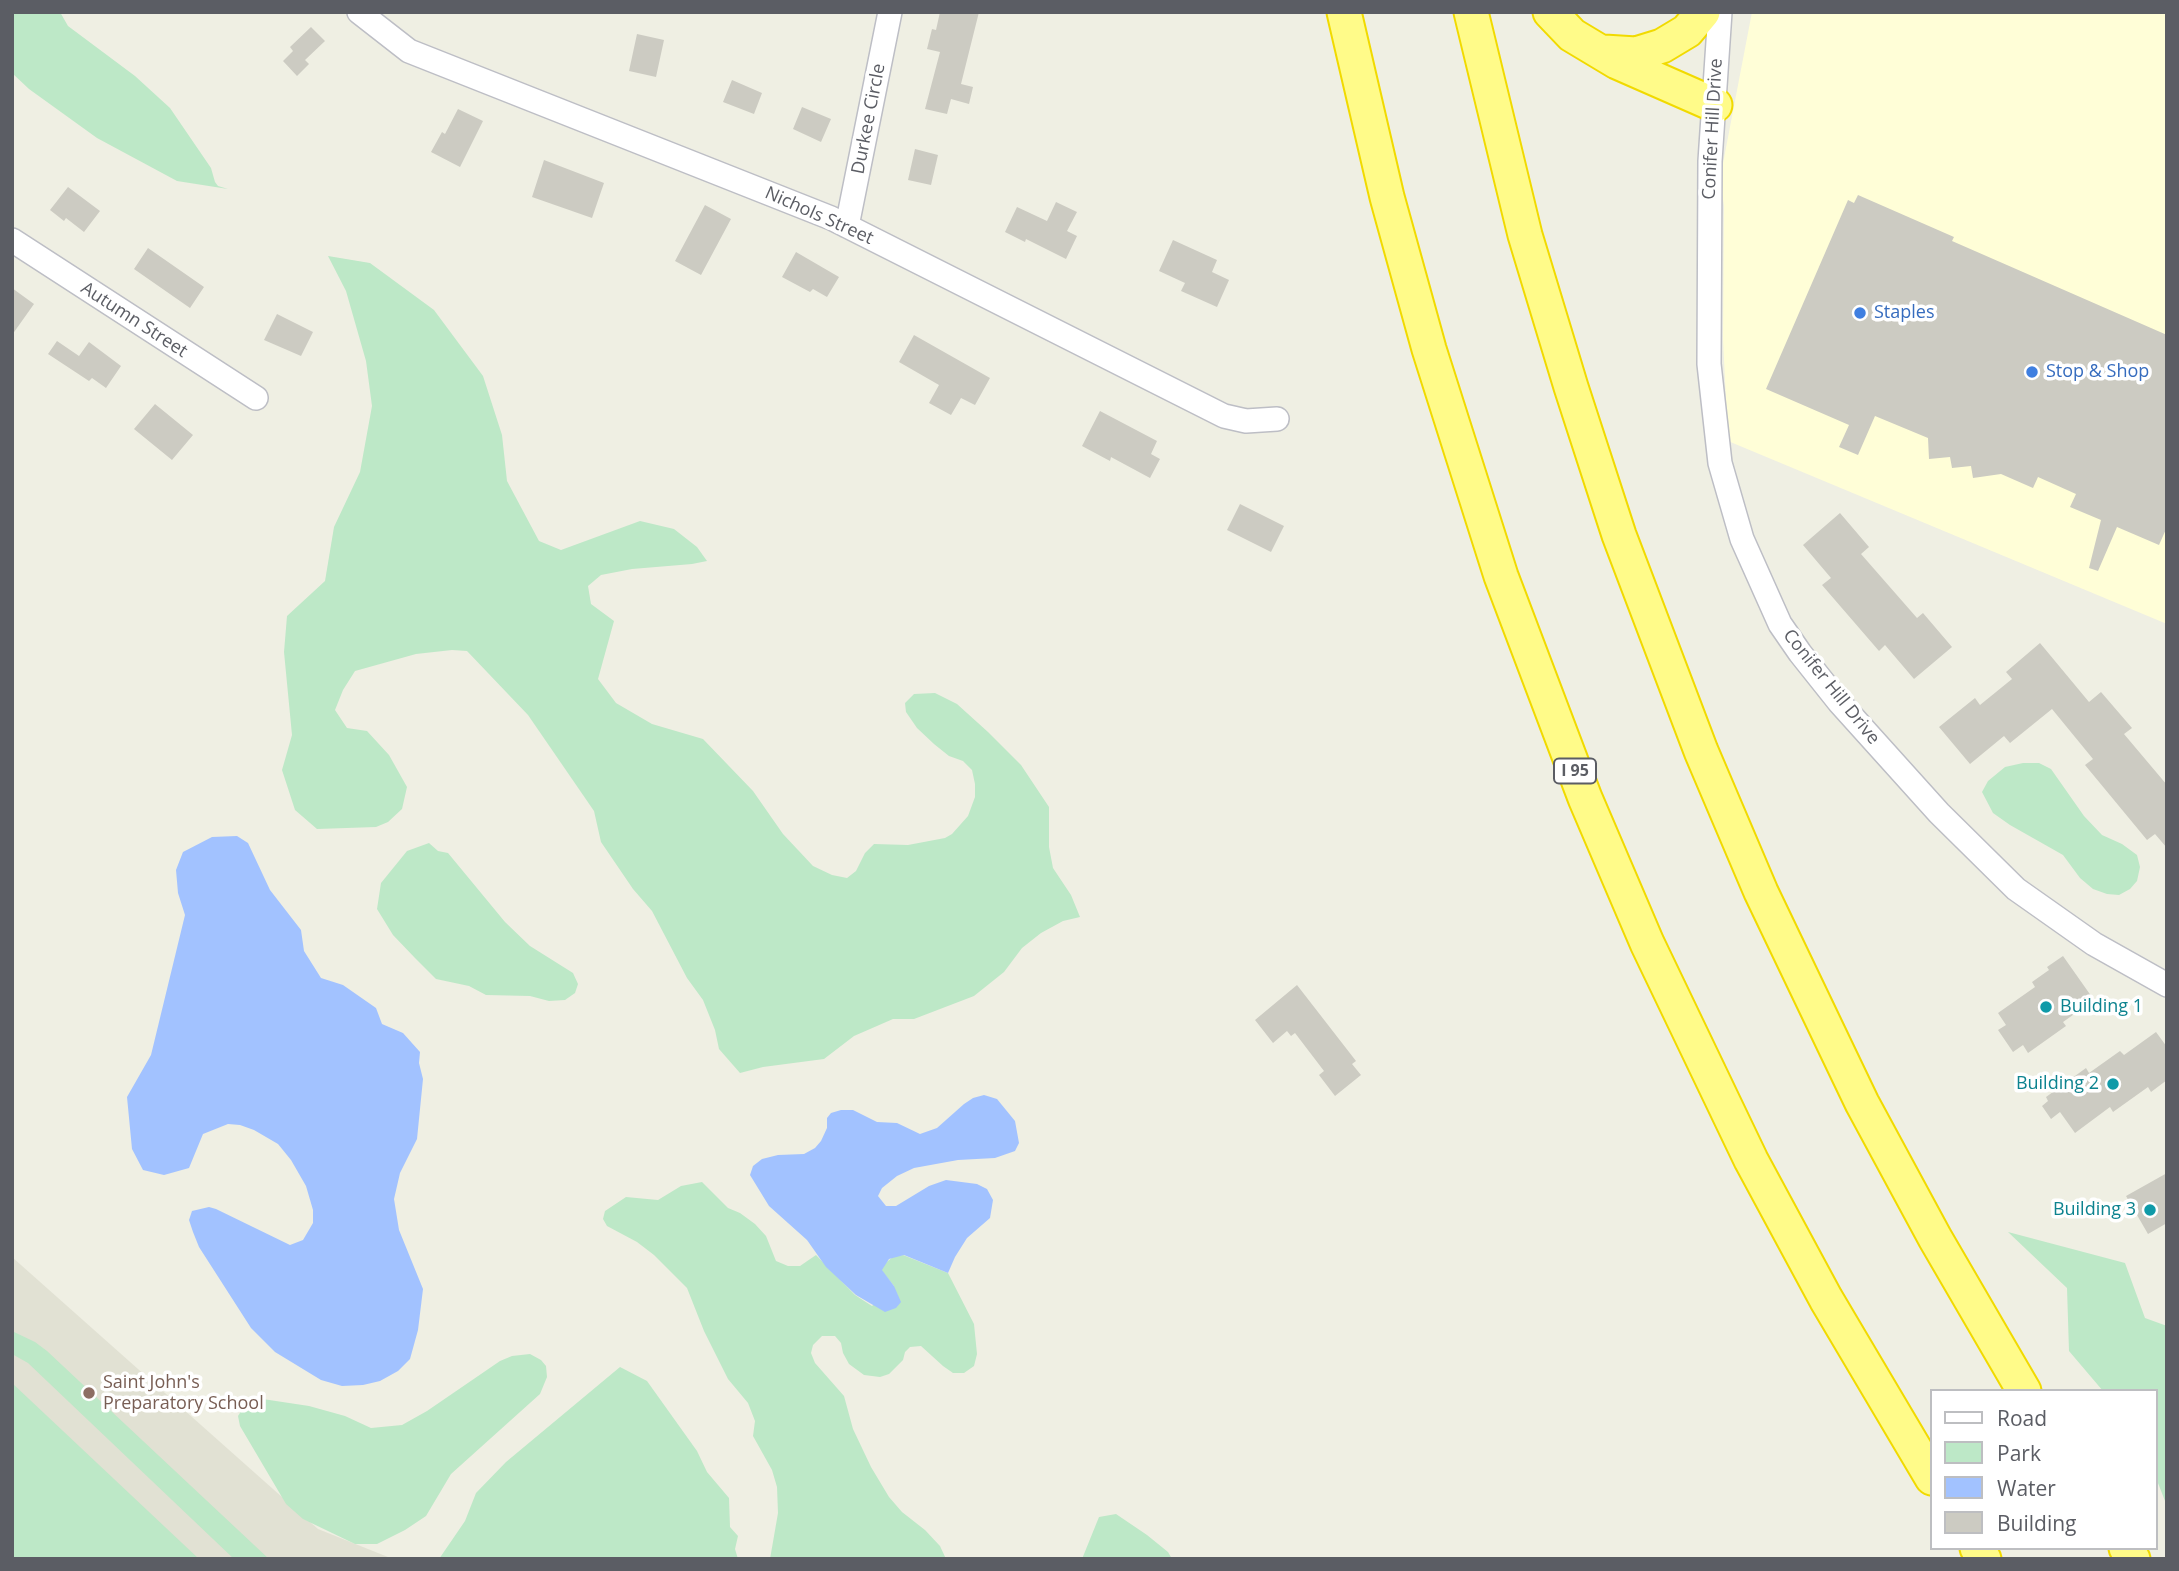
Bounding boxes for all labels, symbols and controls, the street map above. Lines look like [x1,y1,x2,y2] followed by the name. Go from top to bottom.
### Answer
[1699,58,1727,200] street label: Conifer Hill Drive
[848,62,890,176] street label: Durkee Circle
[761,182,877,250] street label: Nichols Street
[77,278,191,362] street label: Autumn Street
[1874,302,1935,324] place label: Staples
[1852,305,1868,321] marker: Staples
[2046,361,2149,383] place label: Stop & Shop
[2024,364,2040,380] marker: Stop & Shop
[1778,625,1884,749] street label: Conifer Hill Drive
[1554,758,1596,784] road number: I 95
[2060,996,2143,1018] place label: Building 1
[2038,999,2054,1015] marker: Building 1
[2016,1073,2099,1095] place label: Building 2
[2105,1076,2121,1092] marker: Building 2
[2053,1199,2136,1221] place label: Building 3
[2142,1202,2158,1218] marker: Building 3
[103,1372,264,1414] place label: Saint John's Preparatory School
[81,1385,97,1401] marker: Saint John's Preparatory School
[1930,1389,2158,1550] legend
[1997,1404,2047,1432] text: Road
[1997,1439,2041,1467] text: Park
[1997,1474,2056,1502] text: Water
[1997,1509,2076,1537] text: Building

